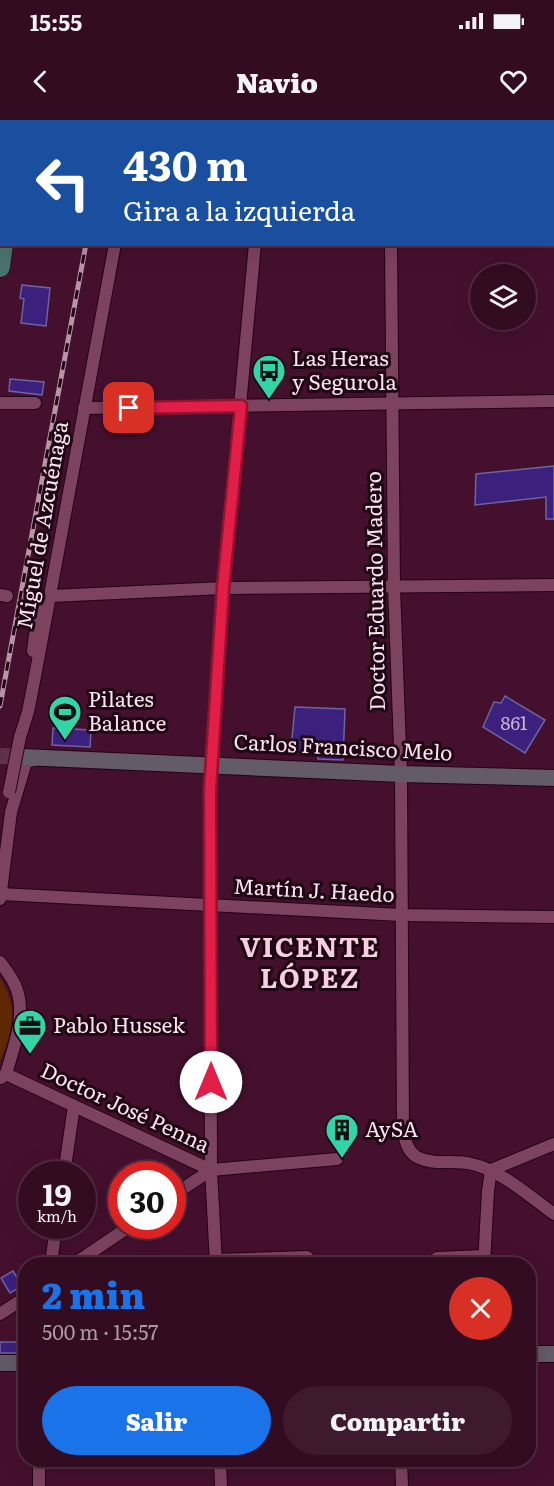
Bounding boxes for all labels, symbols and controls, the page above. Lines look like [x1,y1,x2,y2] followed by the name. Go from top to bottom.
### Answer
[30,5,82,38] text: 15:55
[236,61,318,101] text: Navio
[24,65,57,98] icon: back
[497,65,530,98] icon: heart
[123,132,248,194] text: 430 m
[24,144,102,222] icon: left
[123,189,355,229] text: Gira a la izquierda
[470,264,536,330] map controls
[470,264,536,330] button: layers
[292,341,398,396] place label: Las Heras y Segurola
[251,353,287,400] bus stop icon: Las Heras y Segurola
[103,382,154,433] pin
[112,391,145,424] icon: arrive
[7,417,74,631] street label: Miguel de Azcuénaga
[356,471,391,711] street label: Doctor Eduardo Madero
[88,682,166,737] place label: Pilates Balance
[47,694,83,741] sports icon: Pilates Balance
[501,709,527,736] house number: 861
[233,724,453,767] street label: Carlos Francisco Melo
[233,869,396,908] street label: Martín J. Haedo
[240,925,380,996] district label: VICENTE LÓPEZ
[12,1008,48,1055] office icon: Pablo Hussek
[53,1008,185,1039] place label: Pablo Hussek
[179,1050,243,1114] position arrow
[37,1053,216,1159] street label: Doctor José Penna
[324,1112,360,1159] building icon: AySA
[365,1112,419,1143] place label: AySA
[108,1161,186,1239] speed limit sign: 30
[42,1171,72,1215] text: 19
[37,1204,77,1227] text: km/h
[42,1267,145,1320] text: 2 min
[449,1277,512,1340] button: close
[42,1316,159,1346] text: 500 m · 15:57
[42,1386,271,1455] button: Salir
[283,1386,512,1455] button: Compartir

